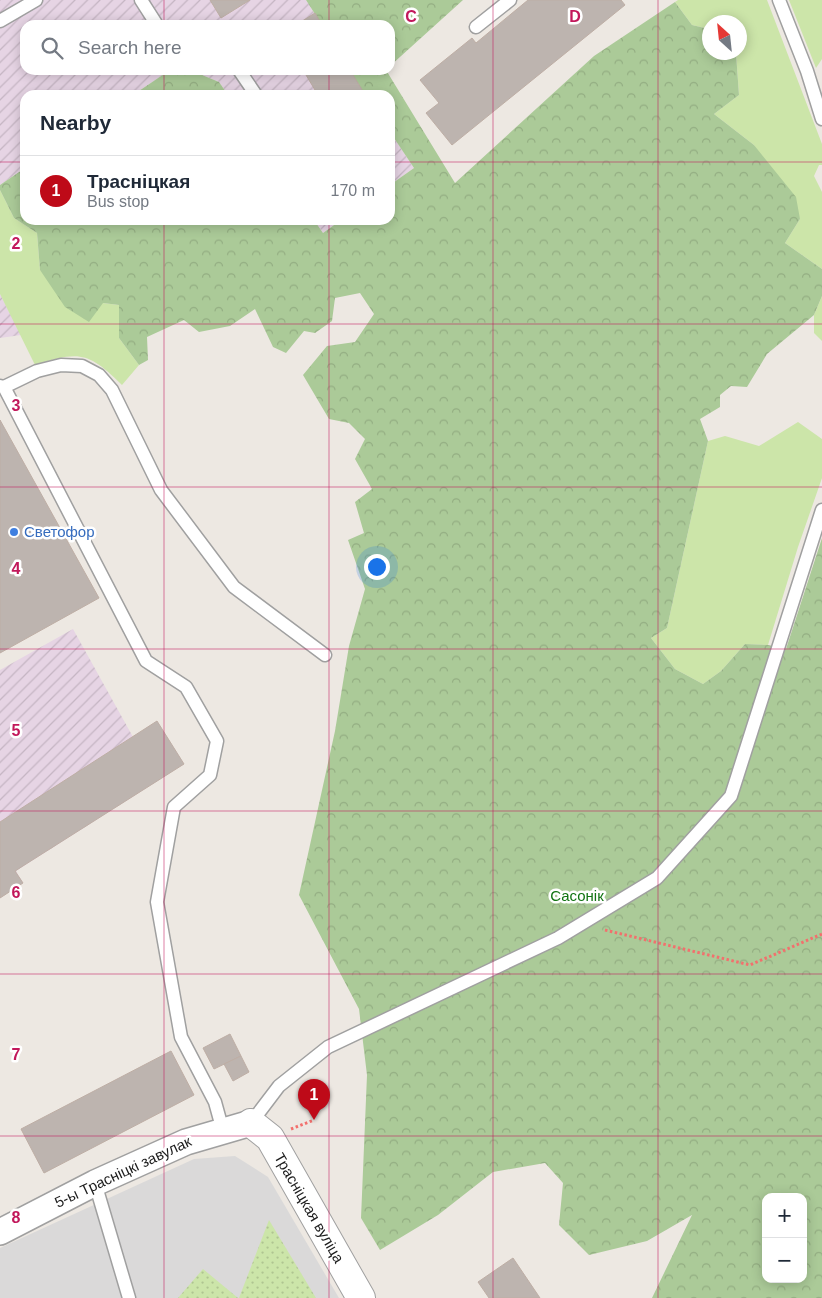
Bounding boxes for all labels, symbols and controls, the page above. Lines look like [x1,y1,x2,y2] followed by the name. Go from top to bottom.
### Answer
[405,8,417,25] text: C
[569,8,581,25] text: D
[702,15,747,60] north arrow
[20,20,395,75] search box
[38,34,66,62] icon: search
[78,37,182,58] text: Search here
[40,111,111,134] text: Nearby
[87,171,190,192] text: Трасніцкая
[52,182,60,199] text: 1
[331,182,375,199] text: 170 m
[87,193,149,210] text: Bus stop
[12,235,21,252] text: 2
[12,397,21,414] text: 3
[24,523,95,540] place label: Светофор
[8,526,20,538] marker: Светофор
[364,554,390,580] your location
[12,560,21,577] text: 4
[12,722,21,739] text: 5
[12,884,21,901] text: 6
[550,887,604,904] park label: Сасонік
[12,1046,21,1063] text: 7
[298,1079,330,1120] pin: 1
[52,1132,194,1211] street label: 5-ы Трасніцкі завулак
[271,1150,348,1266] street label: Трасніцкая вуліца
[762,1193,807,1283] map controls
[762,1193,807,1238] button: +
[12,1209,21,1226] text: 8
[762,1238,807,1283] button: −

